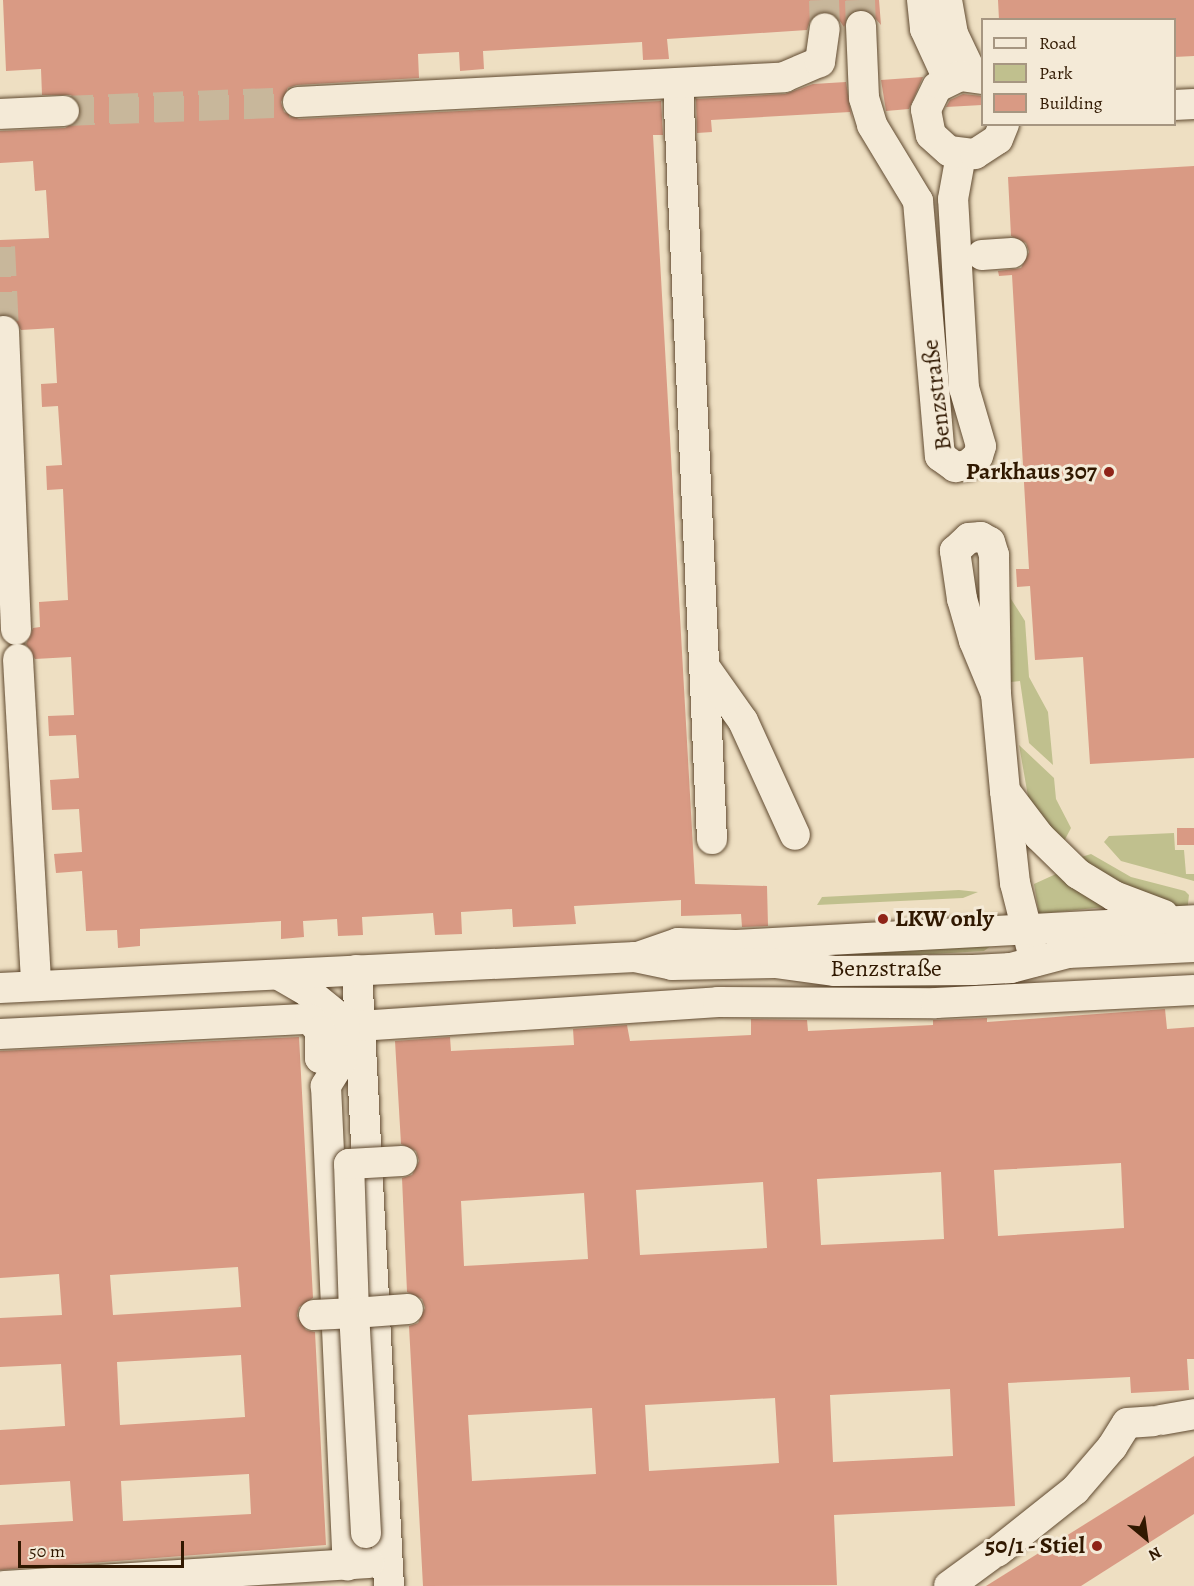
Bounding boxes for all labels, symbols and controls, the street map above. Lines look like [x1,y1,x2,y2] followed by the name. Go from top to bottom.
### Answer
[981,18,1176,126] legend
[1039,31,1076,55] text: Road
[1039,61,1073,85] text: Park
[1039,91,1103,115] text: Building
[916,338,958,452] street label: Benzstraße
[966,458,1097,486] place label: Parkhaus 307
[1102,465,1116,479] marker: Parkhaus 307
[895,905,994,933] place label: LKW only
[876,912,890,926] marker: LKW only
[830,955,942,983] street label: Benzstraße
[1116,1508,1176,1568] north arrow
[21,1529,188,1567] scale bar
[984,1532,1085,1560] place label: 50/1 - Stiel
[29,1539,65,1563] text: 50 m
[1090,1539,1104,1553] marker: 50/1 - Stiel
[1144,1541,1165,1566] text: N

